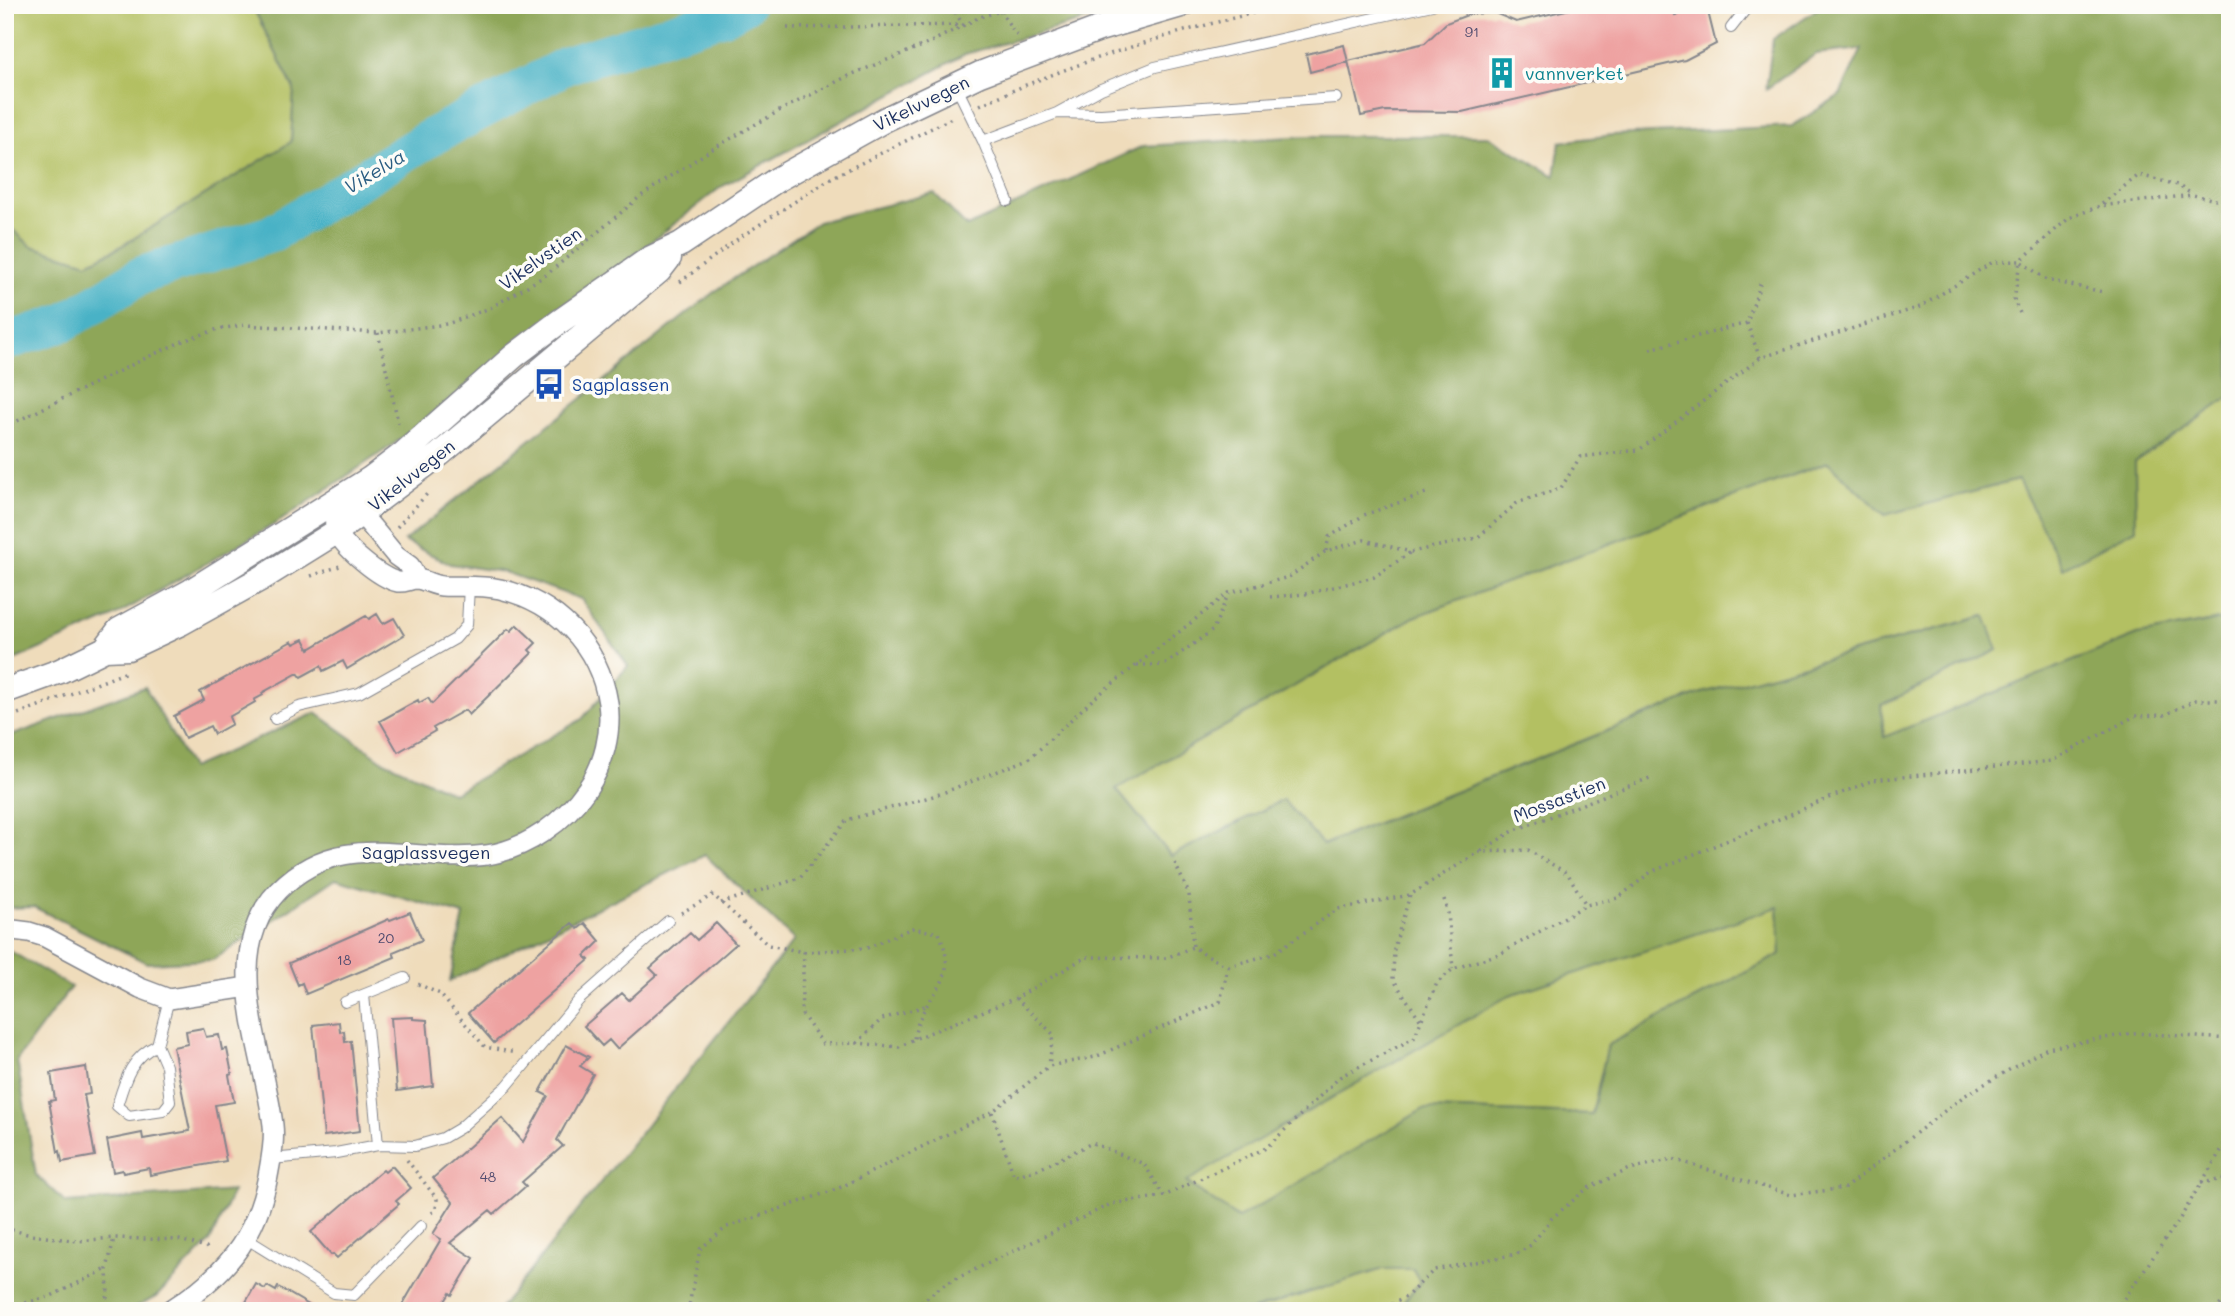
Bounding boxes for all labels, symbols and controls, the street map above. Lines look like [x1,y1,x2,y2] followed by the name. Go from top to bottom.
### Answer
[1465,22,1479,41] house number: 91
[1485,56,1519,90] building icon: vannverket
[1525,61,1624,85] place label: vannverket
[869,69,973,137] street label: Vikelvvegen
[339,143,409,199] water label: Vikelva
[494,221,586,295] street label: Vikelvstien
[532,367,566,401] bus stop icon: Sagplassen
[572,372,669,396] place label: Sagplassen
[363,434,459,516] street label: Vikelvvegen
[1509,770,1609,828] street label: Mossastien
[362,840,490,864] street label: Sagplassvegen
[378,928,395,947] house number: 20
[337,950,351,969] house number: 18
[480,1167,496,1186] house number: 48

